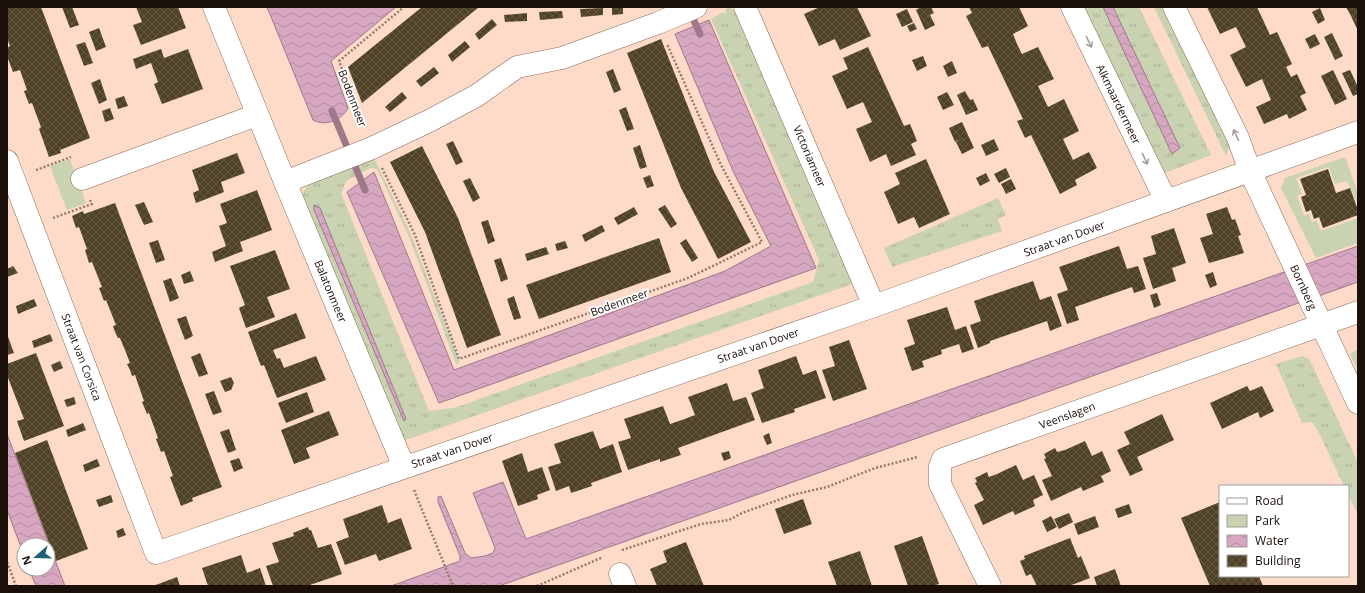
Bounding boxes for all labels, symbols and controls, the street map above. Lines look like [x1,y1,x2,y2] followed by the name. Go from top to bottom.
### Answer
[1086,36,1093,48] one-way arrow
[1093,62,1145,147] street label: Alkmaardermeer
[335,67,371,129] street label: Bodenmeer
[790,123,830,190] street label: Victoriameer
[1232,129,1239,141] one-way arrow
[1142,153,1149,165] one-way arrow
[1021,216,1107,260] street label: Straat van Dover
[311,257,351,325] street label: Balatonmeer
[1287,262,1321,312] street label: Bornberg
[588,284,650,319] street label: Bodenmeer
[58,311,106,403] street label: Straat van Corsica
[715,324,801,366] street label: Straat van Dover
[1037,398,1097,432] street label: Veenslagen
[409,429,495,471] street label: Straat van Dover
[1219,485,1349,577] legend
[1255,492,1284,509] text: Road
[1255,512,1281,529] text: Park
[1255,532,1289,549] text: Water
[16,537,56,577] north arrow
[1255,552,1301,569] text: Building
[18,554,35,567] text: N

